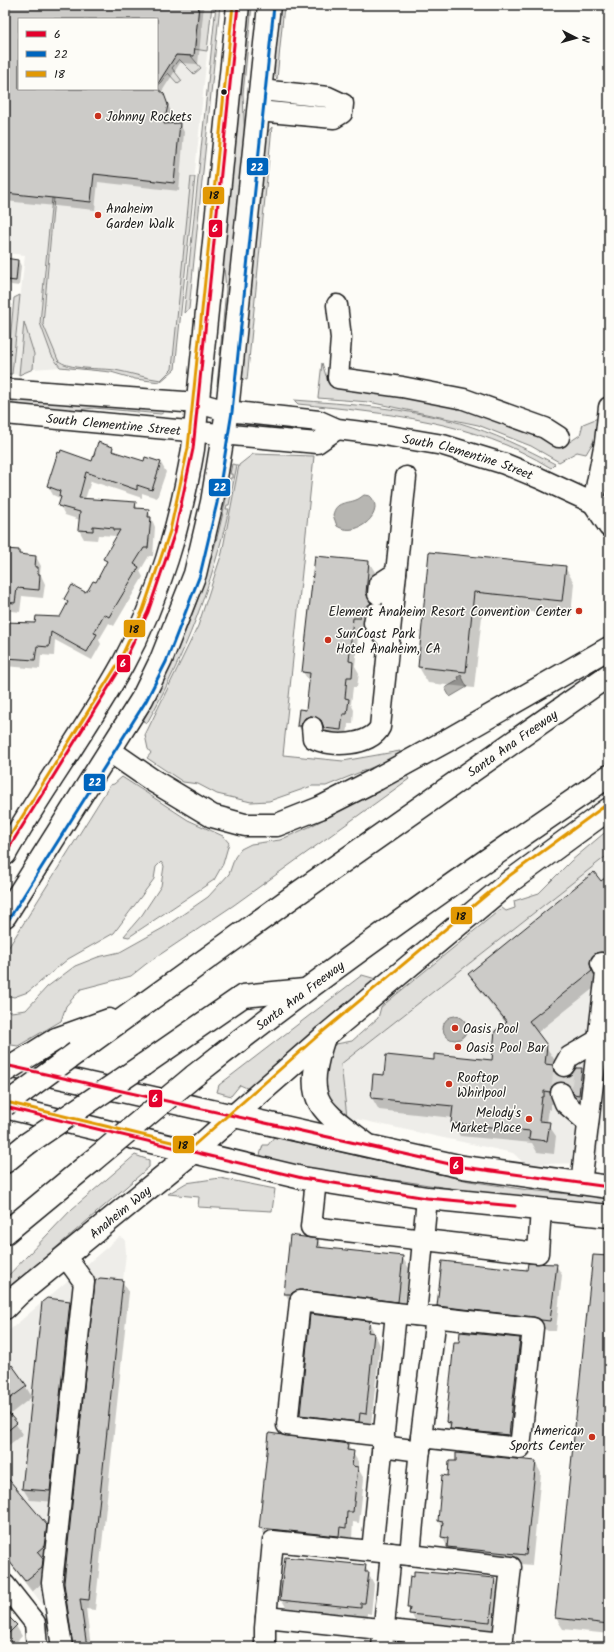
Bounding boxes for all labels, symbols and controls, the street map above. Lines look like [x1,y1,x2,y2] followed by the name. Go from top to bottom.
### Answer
[18,18,158,90] legend
[556,18,596,58] north arrow
[54,25,61,44] text: 6
[576,35,594,43] text: N
[54,45,68,64] text: 22
[54,65,66,84] text: 18
[219,87,229,97] unlabelled marker
[106,107,192,128] place label: Johnny Rockets
[93,111,103,121] marker: Johnny Rockets
[246,157,269,176] line badge: 22
[251,159,263,177] text: 22
[202,186,225,205] line badge: 18
[209,187,219,205] text: 18
[106,199,175,235] place label: Anaheim Garden Walk
[93,210,103,220] marker: Anaheim Garden Walk
[208,219,223,238] line badge: 6
[212,220,218,238] text: 6
[45,409,183,442] street label: South Clementine Street
[401,429,537,487] street label: South Clementine Street
[208,478,231,497] line badge: 22
[214,479,226,497] text: 22
[328,602,572,623] place label: Element Anaheim Resort Convention Center
[574,606,584,616] marker: Element Anaheim Resort Convention Center
[123,619,146,638] line badge: 18
[129,621,139,639] text: 18
[336,624,441,660] place label: SunCoast Park Hotel Anaheim, CA
[323,635,333,645] marker: SunCoast Park Hotel Anaheim, CA
[116,654,131,673] line badge: 6
[120,655,126,673] text: 6
[463,705,563,783] street label: Santa Ana Freeway
[83,773,106,792] line badge: 22
[89,774,101,792] text: 22
[450,906,473,925] line badge: 18
[456,908,466,926] text: 18
[252,956,350,1037] street label: Santa Ana Freeway
[463,1019,518,1040] place label: Oasis Pool
[450,1023,460,1033] marker: Oasis Pool
[466,1038,546,1059] place label: Oasis Pool Bar
[453,1042,463,1052] marker: Oasis Pool Bar
[457,1068,506,1104] place label: Rooftop Whirlpool
[444,1079,454,1089] marker: Rooftop Whirlpool
[148,1089,163,1108] line badge: 6
[152,1090,158,1108] text: 6
[450,1103,521,1139] place label: Melody's Market Place
[524,1114,534,1124] marker: Melody's Market Place
[172,1135,195,1154] line badge: 18
[178,1137,188,1155] text: 18
[449,1156,464,1175] line badge: 6
[453,1157,459,1175] text: 6
[85,1180,157,1245] street label: Anaheim Way
[509,1421,585,1457] place label: American Sports Center
[587,1432,597,1442] marker: American Sports Center

